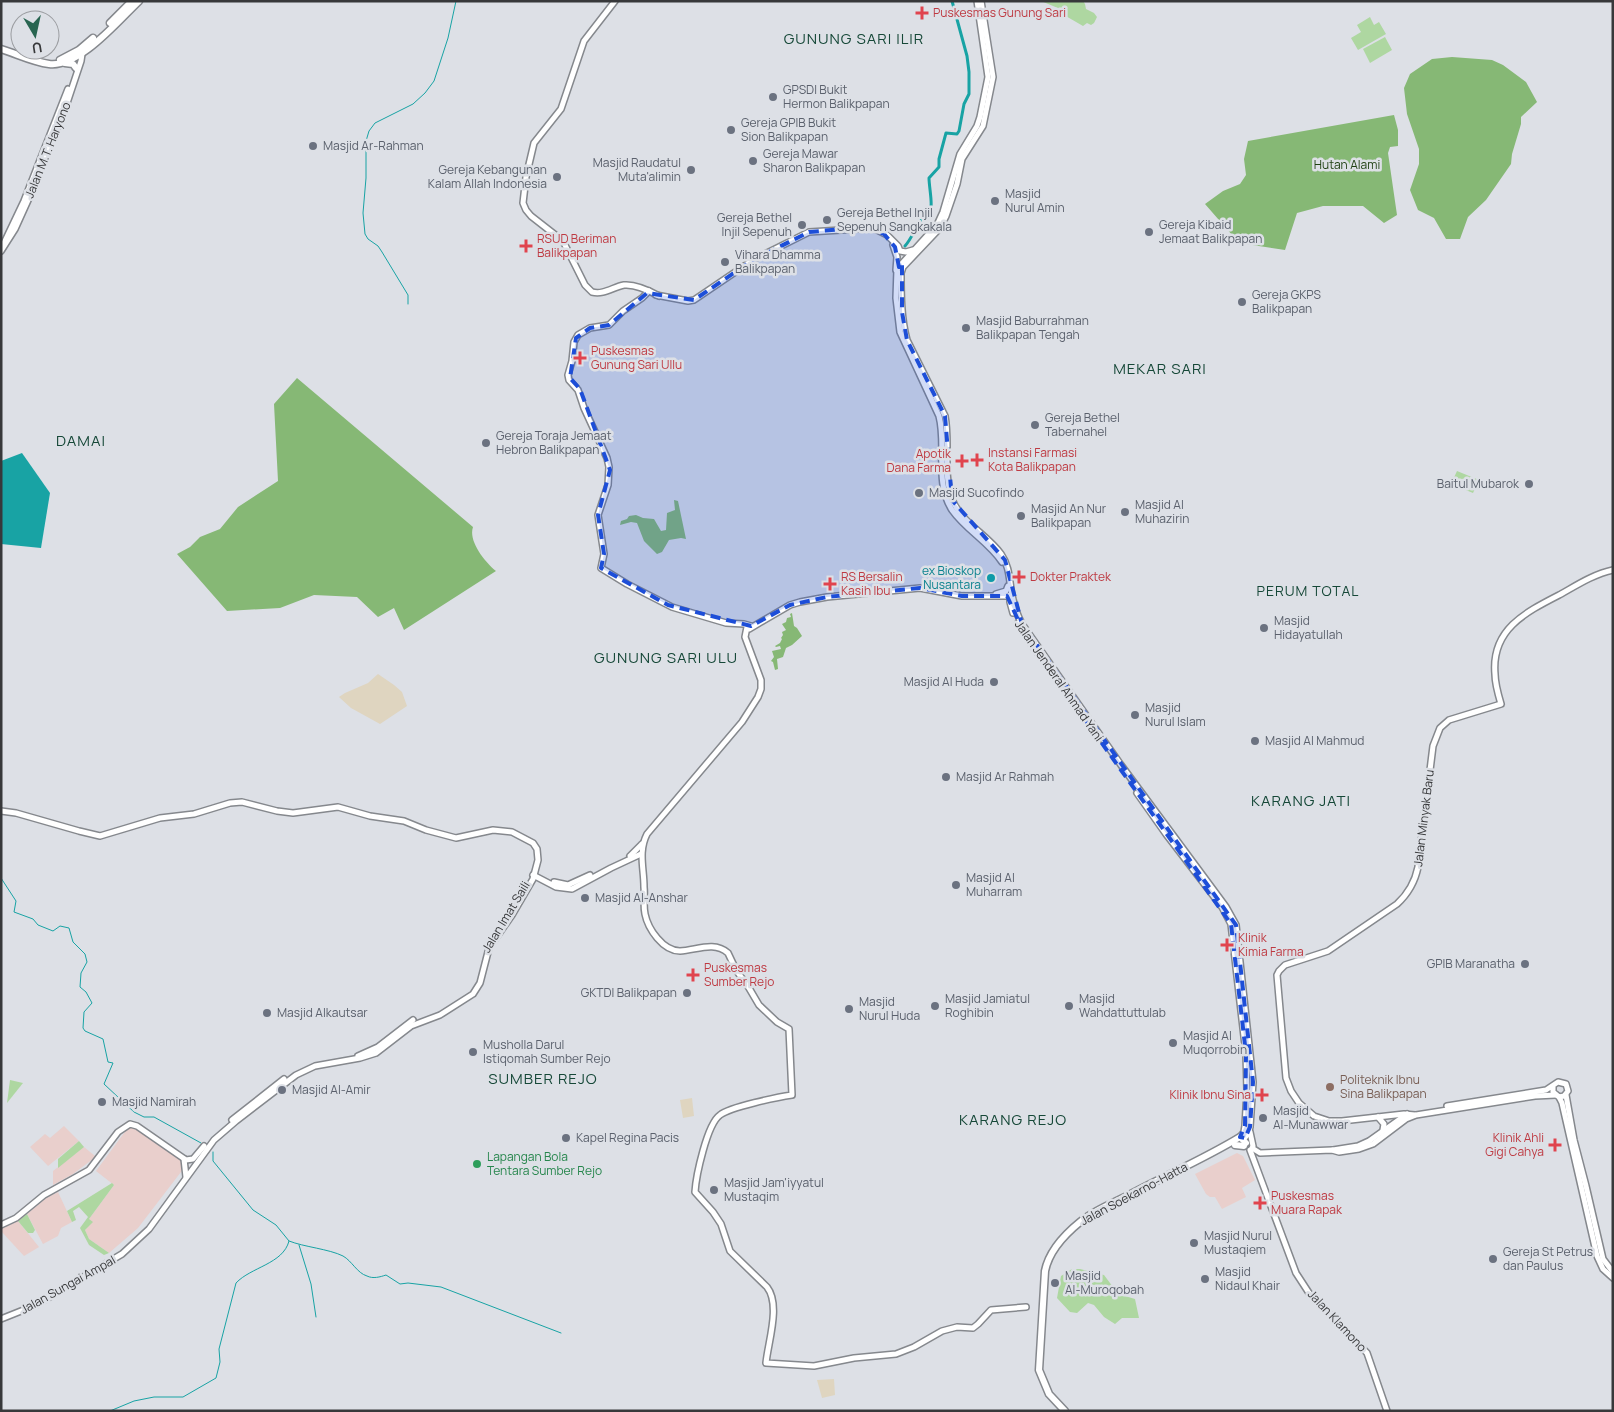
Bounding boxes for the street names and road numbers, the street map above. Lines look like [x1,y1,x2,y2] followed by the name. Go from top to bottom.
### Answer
[21,99,75,200] street label: Jalan M.T. Haryono
[1011,617,1108,745] street label: Jalan Jenderal Ahmad Yani
[1409,768,1438,867] street label: Jalan Minyak Baru
[478,878,534,956] street label: Jalan Imat Saili
[1077,1158,1190,1229] street label: Jalan Soekarno-Hatta
[17,1251,118,1318] street label: Jalan Sungai Ampal
[1304,1286,1371,1355] street label: Jalan Klamono

